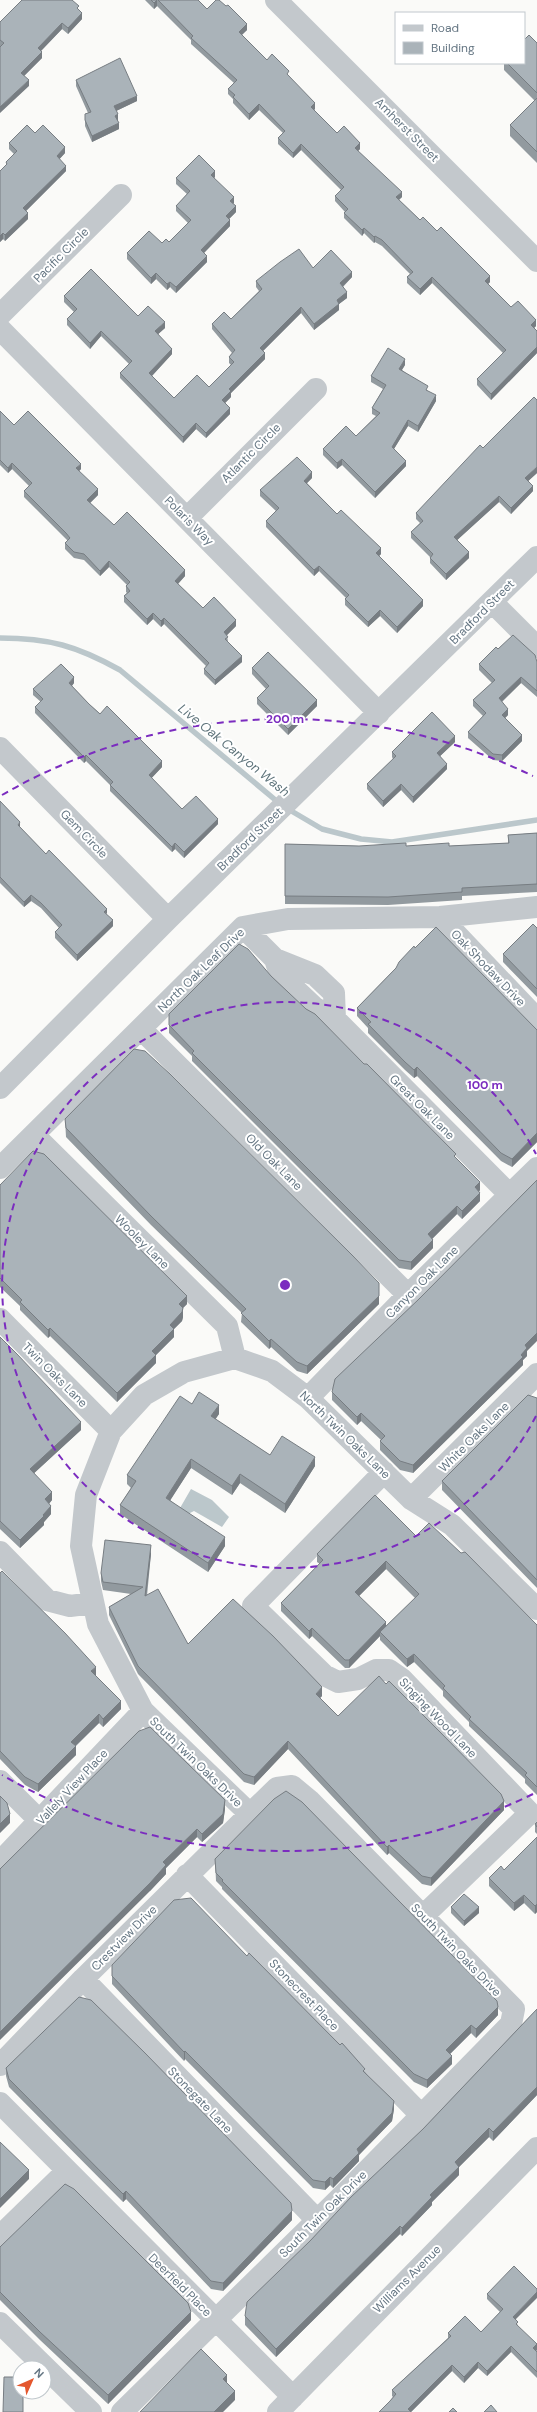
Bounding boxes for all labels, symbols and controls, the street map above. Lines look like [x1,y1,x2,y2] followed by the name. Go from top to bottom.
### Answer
[395,12,525,64] legend
[431,20,459,36] text: Road
[431,40,475,56] text: Building
[371,94,443,166] street label: Amherst Street
[30,224,92,286] street label: Pacific Circle
[218,420,284,486] street label: Atlantic Circle
[161,493,217,549] street label: Polaris Way
[446,576,518,648] street label: Bradford Street
[175,700,293,800] water label: Live Oak Canyon Wash
[266,711,304,727] text: 200 m
[214,803,287,874] street label: Bradford Street
[57,806,111,862] street label: Gem Circle
[154,924,248,1016] street label: North Oak Leaf Drive
[447,926,529,1010] street label: Oak Shodaw Drive
[386,1071,458,1143] street label: Great Oak Lane
[467,1077,503,1093] text: 100 m
[242,1130,306,1194] street label: Old Oak Lane
[111,1211,173,1273] street label: Wooley Lane
[382,1242,462,1322] street label: Canyon Oak Lane
[278,1278,292,1292] centre of rings
[19,1339,91,1411] street label: Twin Oaks Lane
[296,1388,394,1483] street label: North Twin Oaks Lane
[435,1398,513,1476] street label: White Oaks Lane
[396,1674,481,1762] street label: Singing Wood Lane
[146,1713,246,1811] street label: South Twin Oaks Drive
[33,1745,111,1828] street label: Vallely View Place
[407,1900,505,2000] street label: South Twin Oaks Drive
[88,1902,160,1974] street label: Crestview Drive
[266,1956,342,2034] street label: Stonecrest Place
[164,2063,236,2137] street label: Stonegate Lane
[276,2167,370,2261] street label: South Twin Oak Drive
[370,2241,445,2316] street label: Williams Avenue
[145,2250,215,2320] street label: Deerfield Place
[12,2360,52,2400] north arrow
[31,2365,47,2381] text: N

